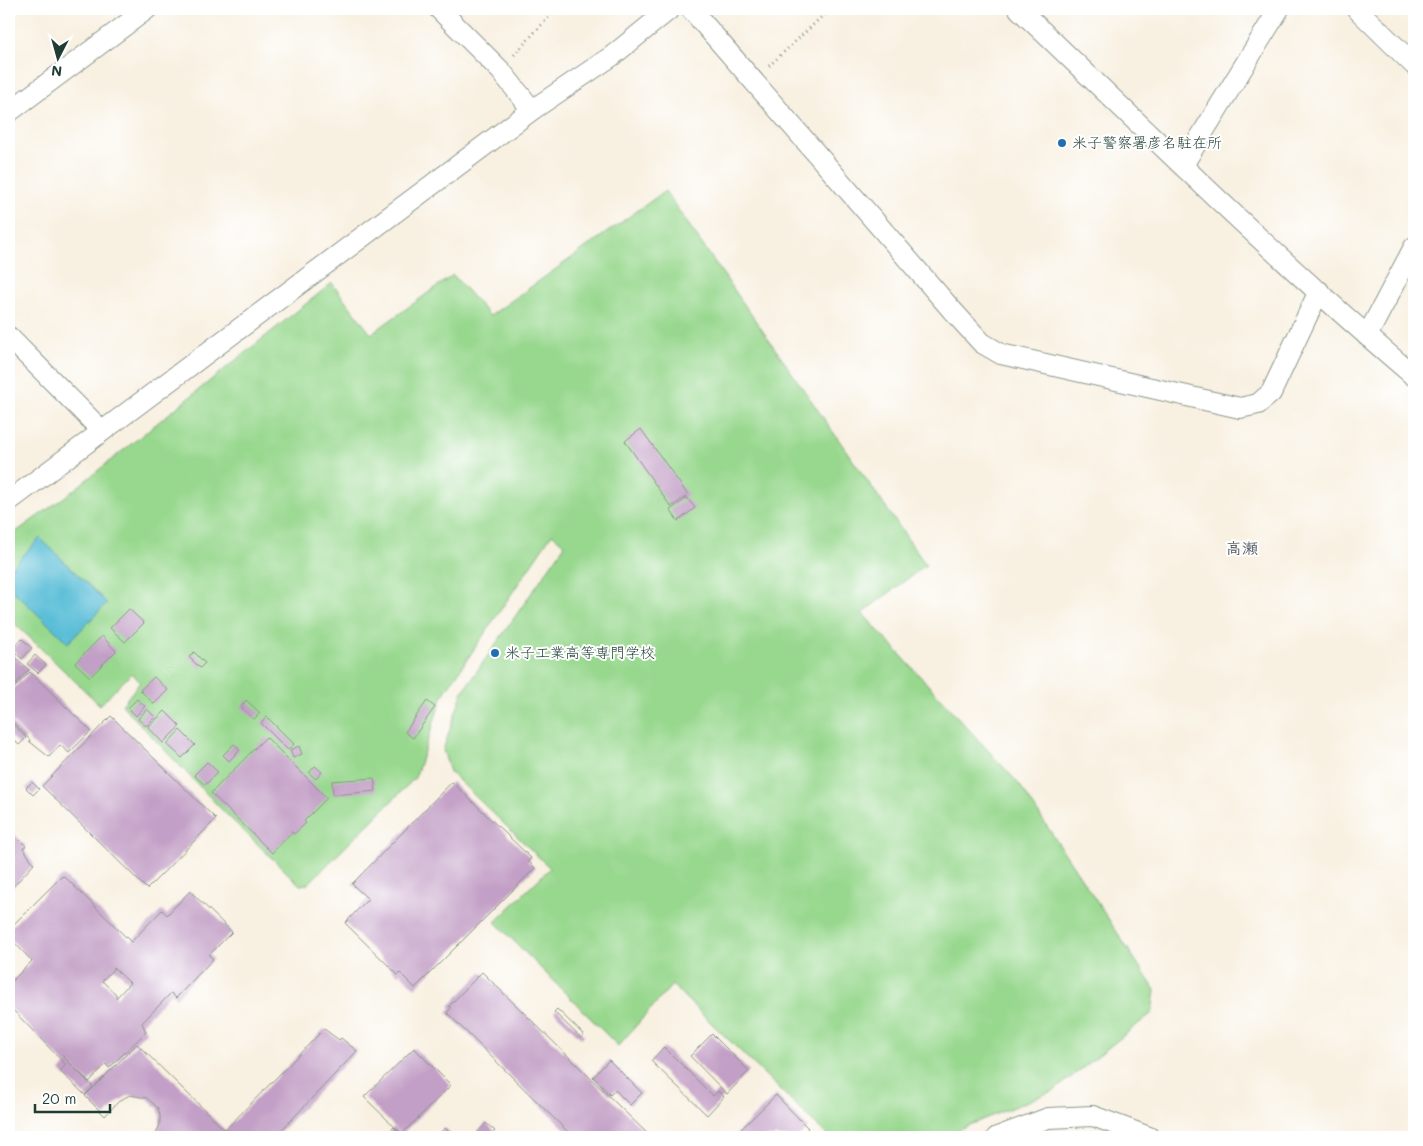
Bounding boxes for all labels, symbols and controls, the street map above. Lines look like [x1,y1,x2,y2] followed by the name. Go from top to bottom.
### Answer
[32,32,82,82] north arrow
[50,61,63,81] text: N
[1072,132,1222,152] place label: 米子警察署彦名駐在所
[1056,137,1068,149] marker: 米子警察署彦名駐在所
[1226,537,1258,558] district label: 高瀬
[505,642,655,662] place label: 米子工業高等専門学校
[489,647,501,659] marker: 米子工業高等専門学校
[35,1081,110,1113] scale bar
[42,1088,76,1108] text: 20 m

